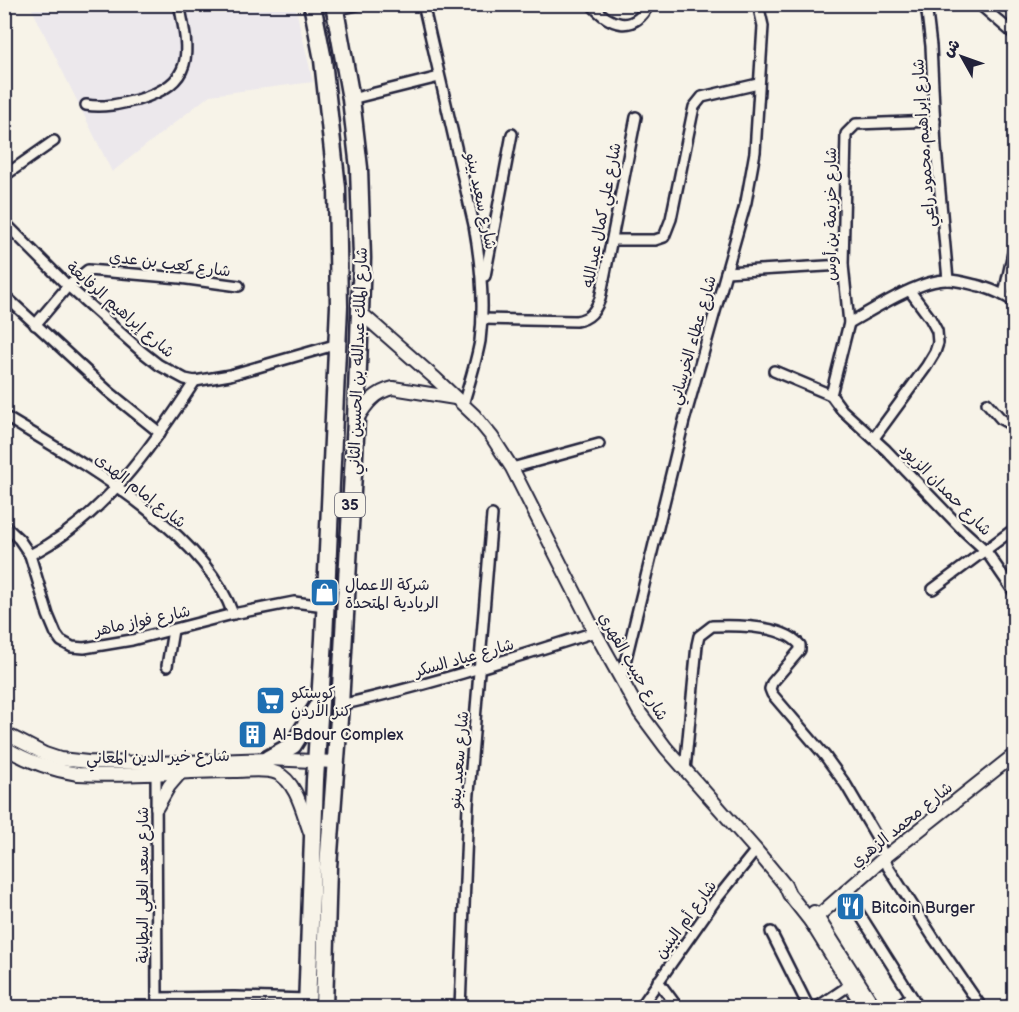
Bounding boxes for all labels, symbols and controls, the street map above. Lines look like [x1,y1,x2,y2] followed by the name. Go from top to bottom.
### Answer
[932,27,992,87] north arrow
[939,35,965,61] text: ش
[909,58,944,228] street label: شارع إبراهيم محمود راعي
[579,141,630,290] street label: شارع علي كمال عبدالله
[822,147,842,281] street label: شارع خزيمة بن أوس
[460,150,500,252] street label: شارع سعيد بينو
[345,247,376,475] street label: شارع الملك عبدالله بن الحسين الثاني
[108,248,232,282] street label: شارع كعب بن عدي
[61,258,178,364] street label: شارع إبراهيم الرفايعة
[666,274,725,408] street label: شارع عطاء الخرساني
[894,440,995,541] street label: شارع حمدان الزيود
[89,450,189,534] street label: شارع إمام الهدى
[335,493,365,517] road number: 35
[345,576,439,613] place label: شركة الاعمال الريادية المتحدة
[308,577,340,609] shop icon: شركة الاعمال الريادية المتحدة
[91,602,192,642] street label: شارع فواز ماهر
[593,609,671,725] street label: شارع حبيب الفهري
[410,635,517,683] street label: شارع عياد السكر
[290,684,351,721] place label: كوستكو كنز الأردن
[254,685,286,717] supermarket icon: كوستكو كنز الأردن
[446,710,474,811] street label: شارع سعيد بينو
[236,718,268,750] building icon: Al-Bdour Complex
[273,726,404,745] place label: Al-Bdour Complex
[86,747,230,772] street label: شارع خير الدين المعاني
[847,778,957,873] street label: شارع محمد الزهري
[134,807,157,963] street label: شارع سعد العلي البطاينة
[651,877,723,964] street label: شارع أم البنين
[834,891,866,923] restaurant icon: Bitcoin Burger
[871,899,975,918] place label: Bitcoin Burger

